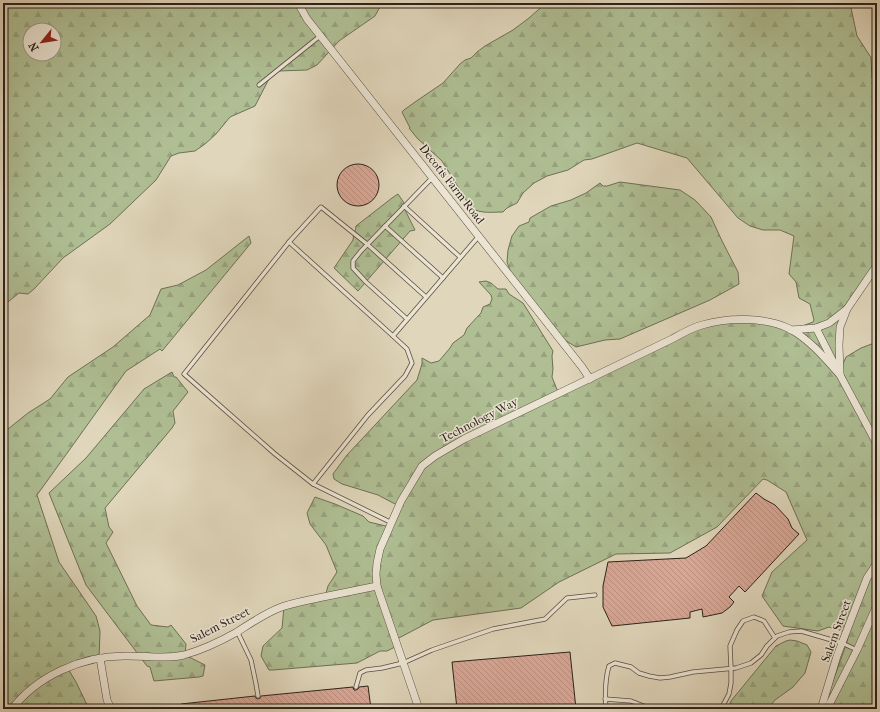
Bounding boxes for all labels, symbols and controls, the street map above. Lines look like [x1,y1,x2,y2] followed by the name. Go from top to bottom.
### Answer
[22,22,62,62] north arrow
[26,39,41,54] text: N
[416,141,488,227] street label: Decotis Farm Road
[438,394,521,446] street label: Technology Way
[818,597,854,664] street label: Salem Street
[188,604,253,646] street label: Salem Street

